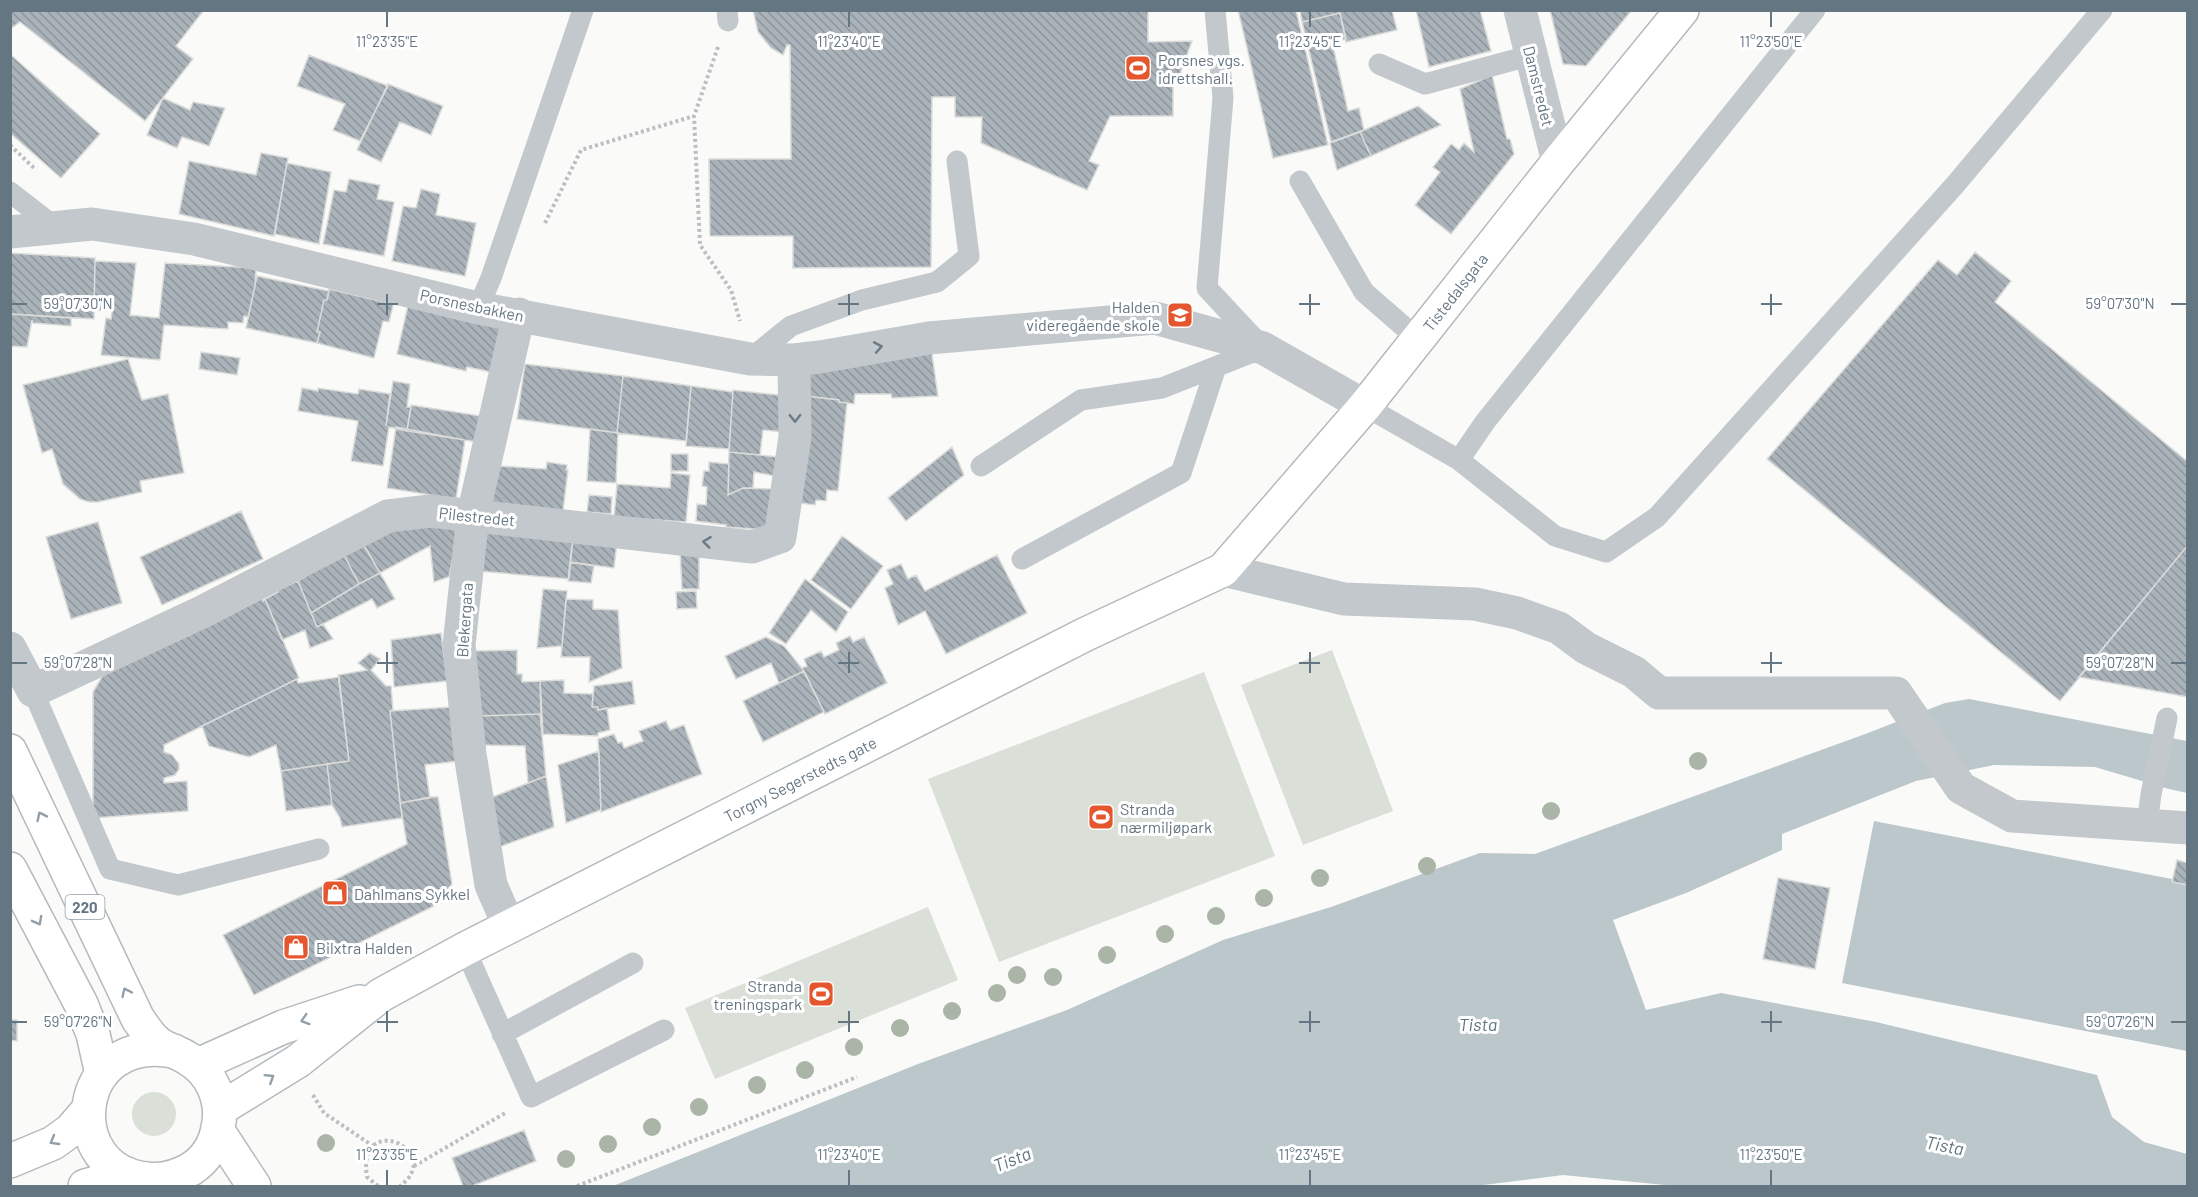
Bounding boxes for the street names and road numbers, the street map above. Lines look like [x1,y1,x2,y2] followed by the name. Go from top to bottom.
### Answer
[1520,44,1558,128] street label: Damstredet
[1419,249,1491,335] street label: Tistedalsgata
[418,285,526,325] street label: Porsnesbakken
[438,503,516,529] street label: Pilestredet
[452,582,476,658] street label: Blekergata
[721,732,879,826] street label: Torgny Segerstedts gate
[66,895,104,919] road number: 220

